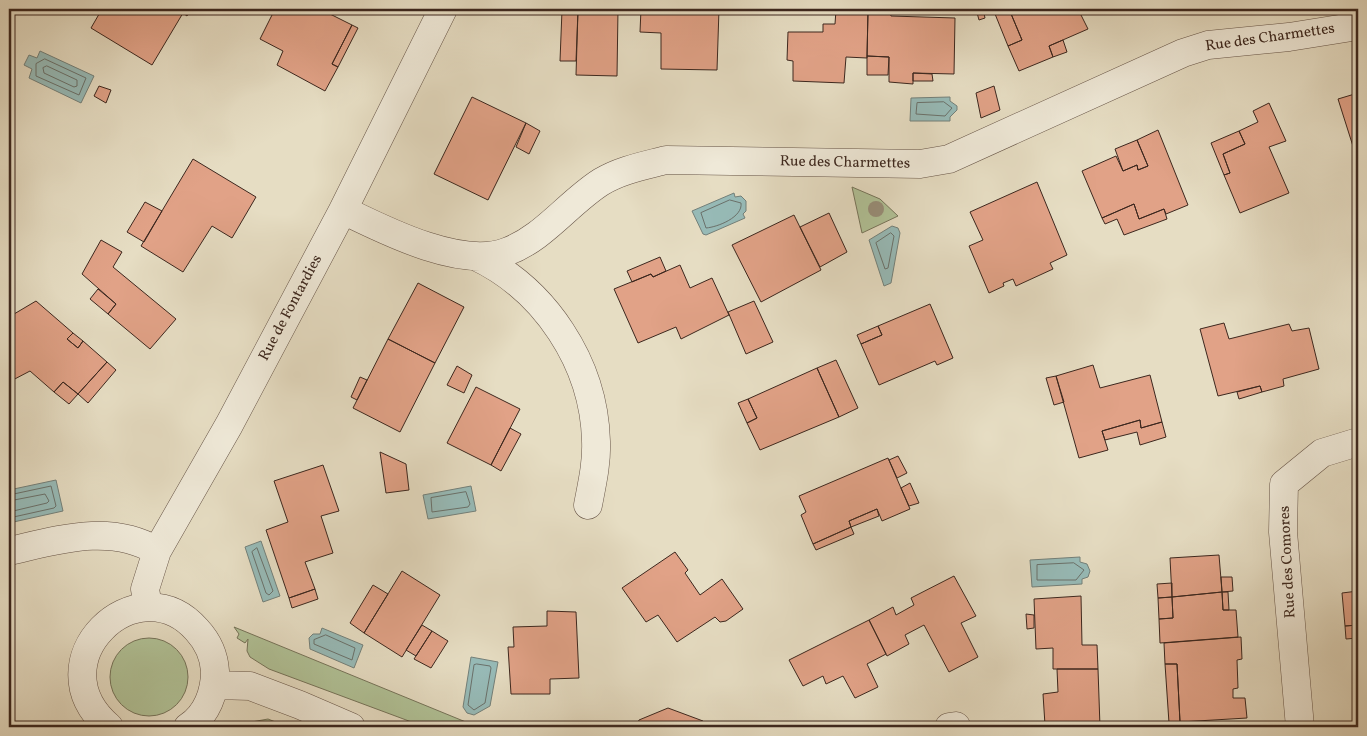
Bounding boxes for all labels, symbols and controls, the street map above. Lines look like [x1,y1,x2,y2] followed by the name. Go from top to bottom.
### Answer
[1204,19,1336,57] street label: Rue des Charmettes
[780,151,910,175] street label: Rue des Charmettes
[254,251,328,365] street label: Rue de Fontardies
[1275,505,1301,619] street label: Rue des Comores

